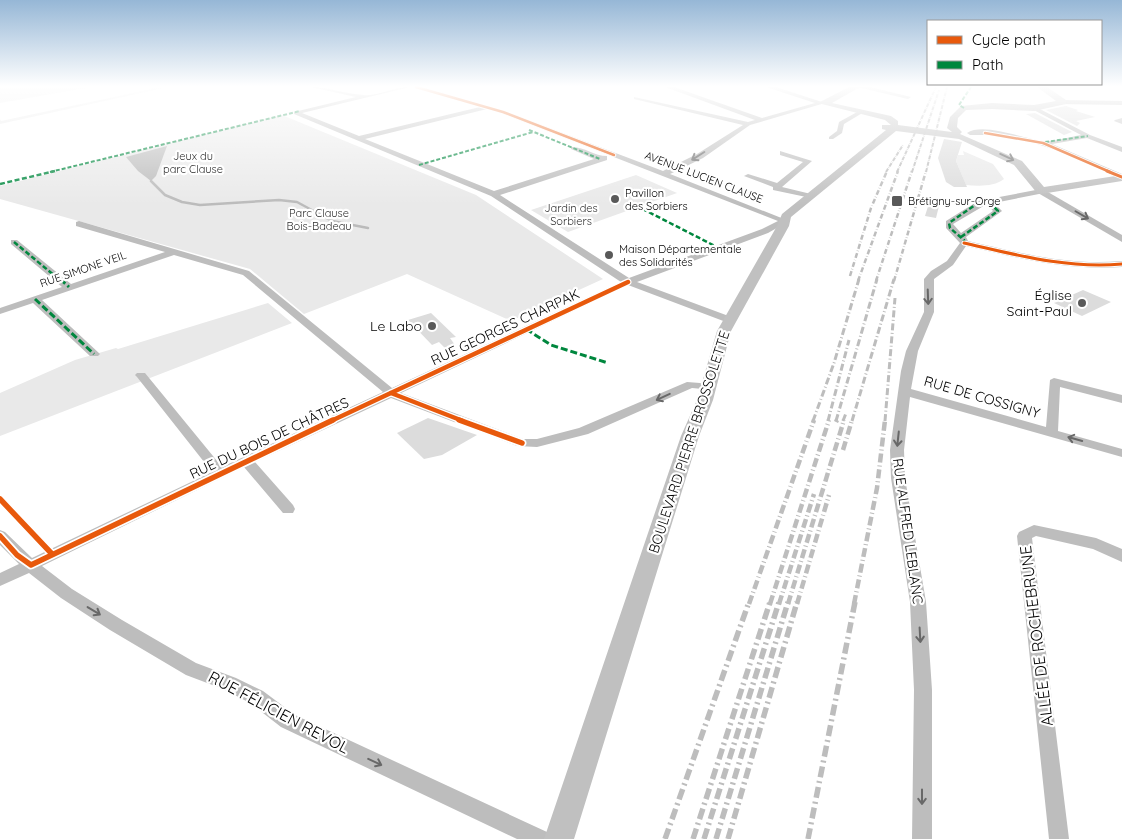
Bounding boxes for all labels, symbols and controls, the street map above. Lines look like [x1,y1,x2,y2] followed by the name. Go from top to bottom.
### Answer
[927,20,1102,85] legend
[972,30,1046,49] text: Cycle path
[972,55,1004,74] text: Path
[643,148,765,206] street label: AVENUE LUCIEN CLAUSE
[163,149,223,176] park label: Jeux du parc Clause
[692,152,706,162] one-way arrow
[999,153,1014,162] one-way arrow
[625,186,688,213] place label: Pavillon des Sorbiers
[609,193,621,205] marker: Pavillon des Sorbiers
[890,194,904,208] marker: Brétigny-sur-Orge
[908,194,1000,208] place label: Brétigny-sur-Orge
[544,201,598,228] park label: Jardin des Sorbiers
[286,206,352,233] park label: Parc Clause Bois-Badeau
[1074,211,1088,221] one-way arrow
[619,242,742,269] place label: Maison Départementale des Solidarités
[38,248,128,290] street label: RUE SIMONE VEIL
[603,249,615,261] marker: Maison Départementale des Solidarités
[428,285,582,369] street label: RUE GEORGES CHARPAK
[1007,286,1072,320] place label: Église Saint-Paul
[924,289,933,305] one-way arrow
[1076,297,1088,309] marker: Église Saint-Paul
[370,317,422,335] place label: Le Labo
[426,320,438,332] marker: Le Labo
[644,328,734,556] street label: BOULEVARD PIERRE BROSSOLETTE
[922,372,1042,422] street label: RUE DE COSSIGNY
[186,393,352,483] street label: RUE DU BOIS DE CHÂTRES
[656,393,671,402] one-way arrow
[893,431,903,447] one-way arrow
[1068,433,1084,443] one-way arrow
[889,457,927,605] street label: RUE ALFRED LEBLANC
[1015,544,1057,728] street label: ALLÉE DE ROCHEBRUNE
[87,606,101,616] one-way arrow
[915,627,924,643] one-way arrow
[205,666,353,758] street label: RUE FÉLICIEN REVOL
[367,757,382,767] one-way arrow
[917,788,927,805] one-way arrow

